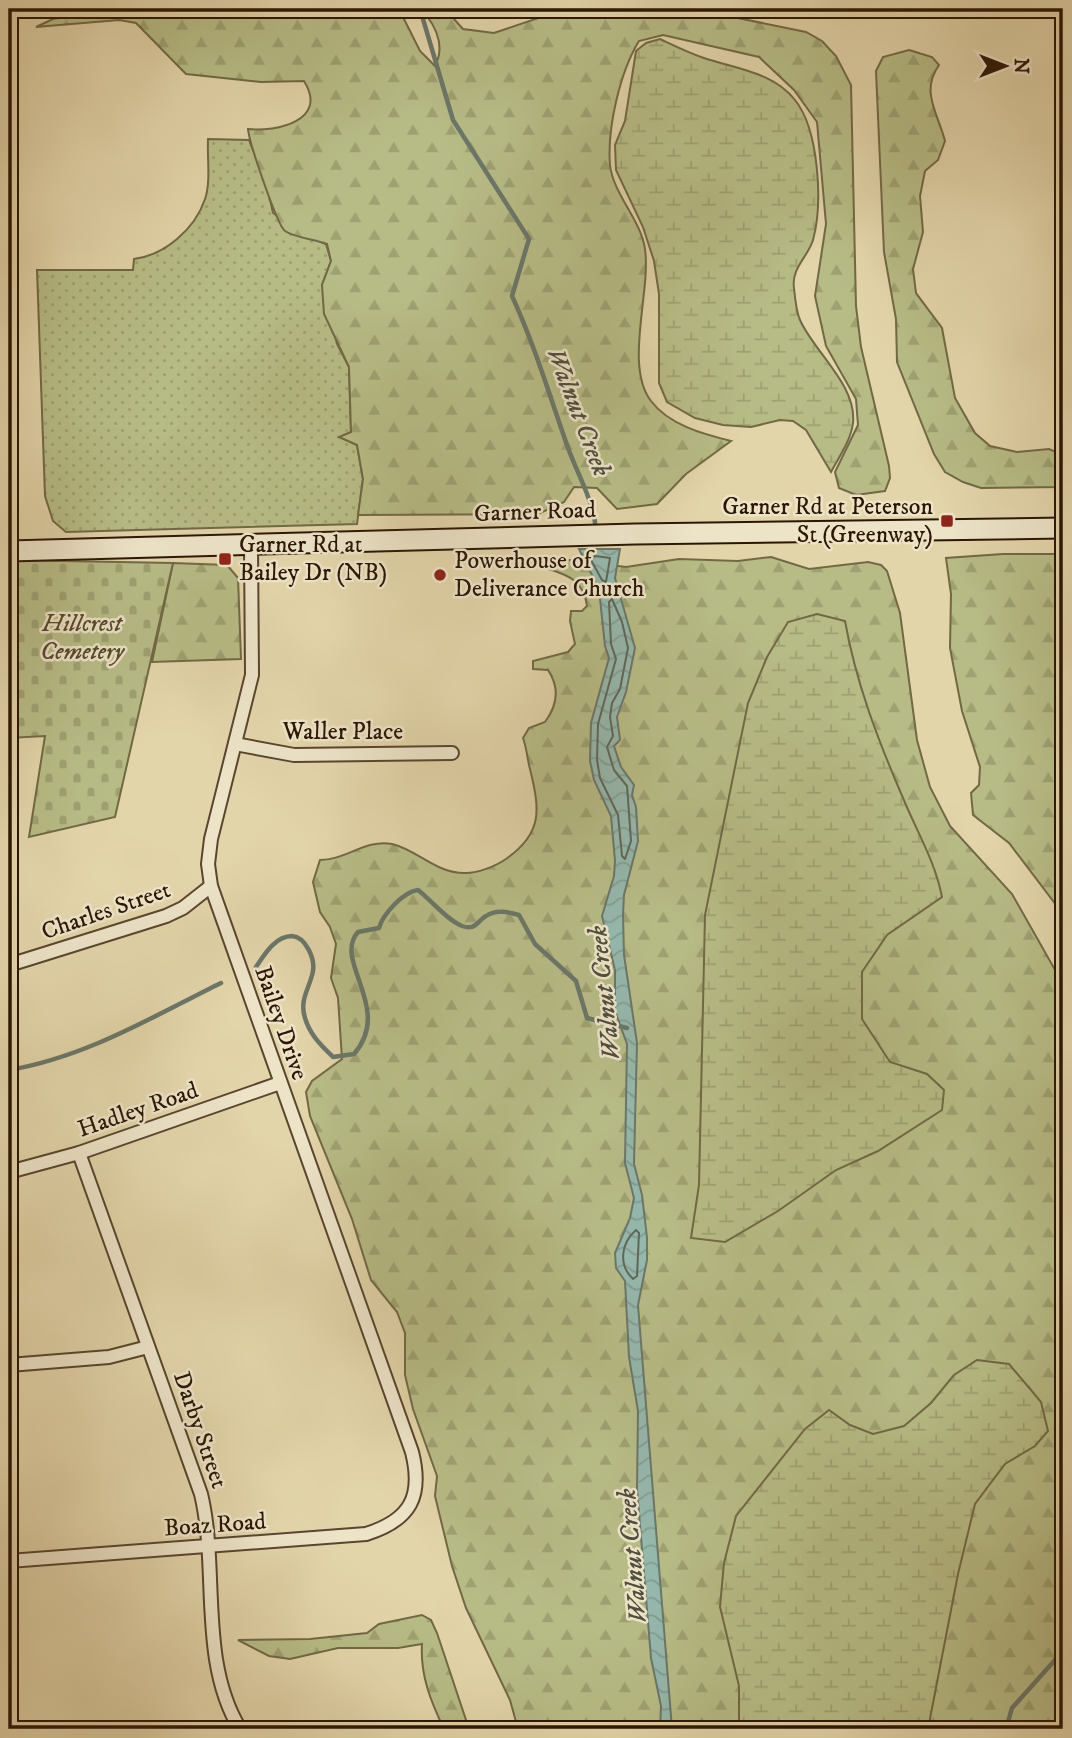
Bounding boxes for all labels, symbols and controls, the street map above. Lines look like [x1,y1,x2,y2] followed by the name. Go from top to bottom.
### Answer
[970,32,1040,102] north arrow
[1009,58,1032,74] text: N
[538,343,618,481] water label: Walnut Creek
[722,492,933,550] place label: Garner Rd at Peterson St (Greenway)
[473,495,597,529] street label: Garner Road
[939,513,955,529] marker: Garner Rd at Peterson St (Greenway)
[239,530,387,588] place label: Garner Rd at Bailey Dr (NB)
[454,546,645,604] place label: Powerhouse of Deliverance Church
[217,551,233,567] marker: Garner Rd at Bailey Dr (NB)
[432,567,448,583] marker: Powerhouse of Deliverance Church
[40,609,125,667] park label: Hillcrest Cemetery
[282,717,403,747] street label: Waller Place
[38,875,175,947] street label: Charles Street
[581,924,628,1062] water label: Walnut Creek
[248,962,315,1084] street label: Bailey Drive
[74,1075,202,1145] street label: Hadley Road
[166,1368,234,1493] street label: Darby Street
[611,1487,655,1625] water label: Walnut Creek
[163,1506,267,1544] street label: Boaz Road

